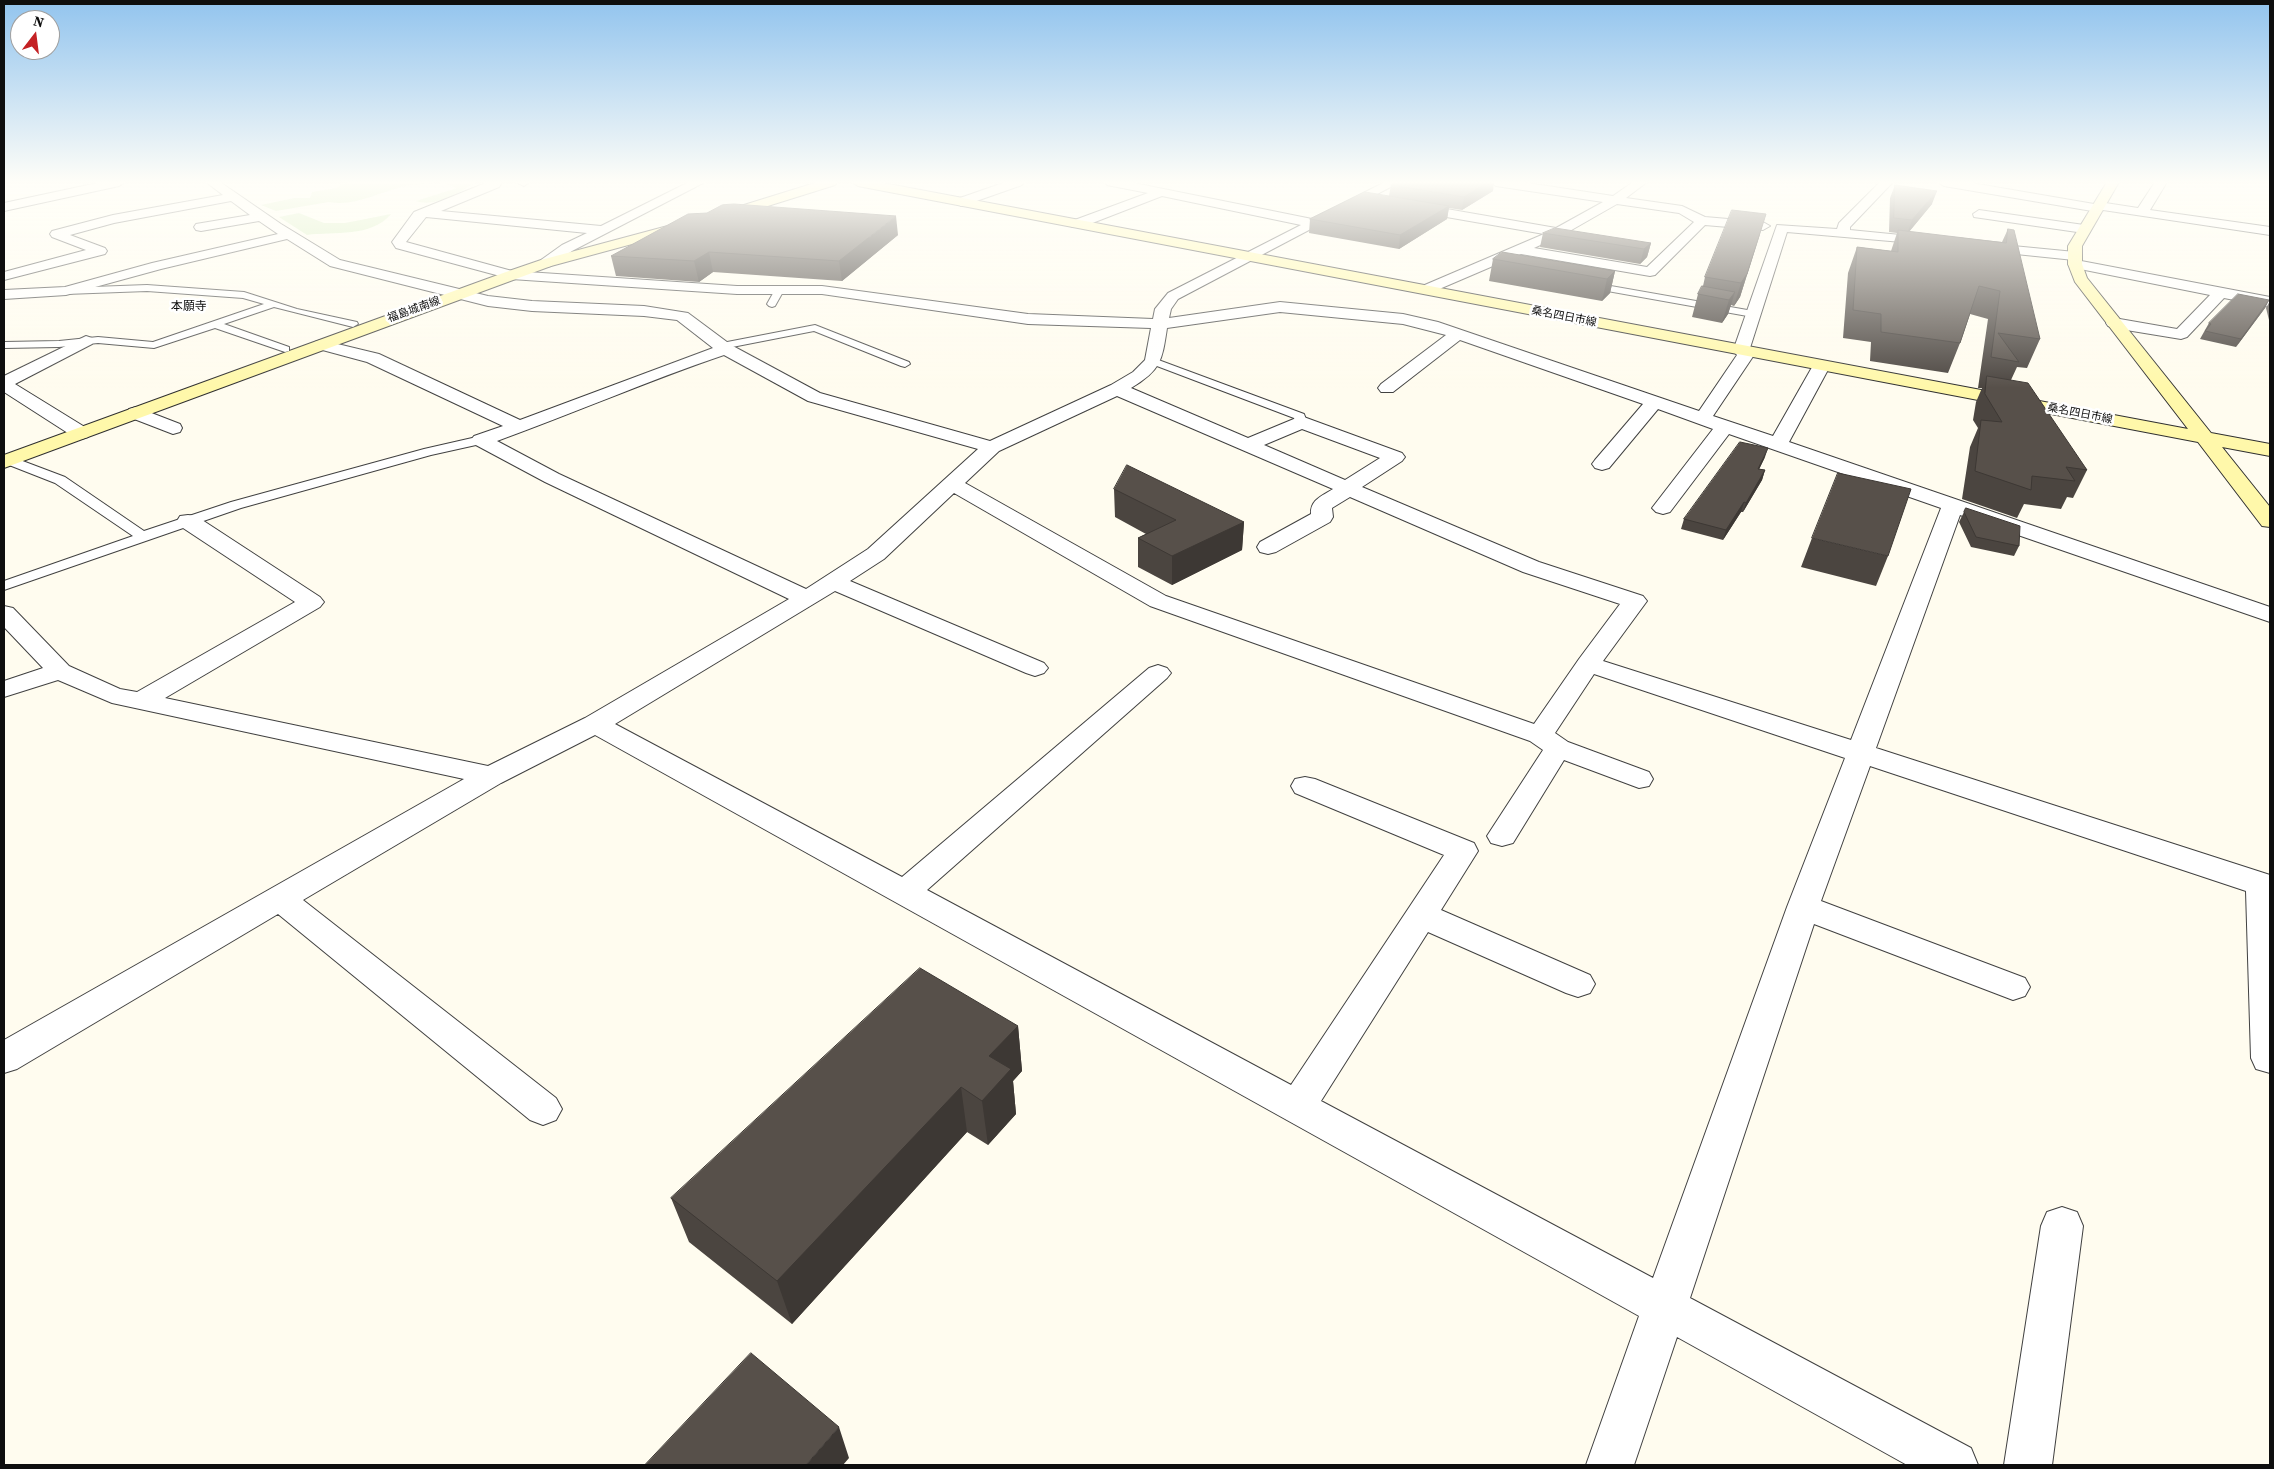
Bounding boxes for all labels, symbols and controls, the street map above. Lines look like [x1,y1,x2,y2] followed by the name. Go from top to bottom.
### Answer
[10,10,60,60] north arrow
[31,10,46,32] text: N
[386,294,442,326] street label: 福島城南線
[171,300,207,314] district label: 本願寺
[1530,304,1598,330] street label: 桑名四日市線
[2046,401,2114,427] street label: 桑名四日市線

